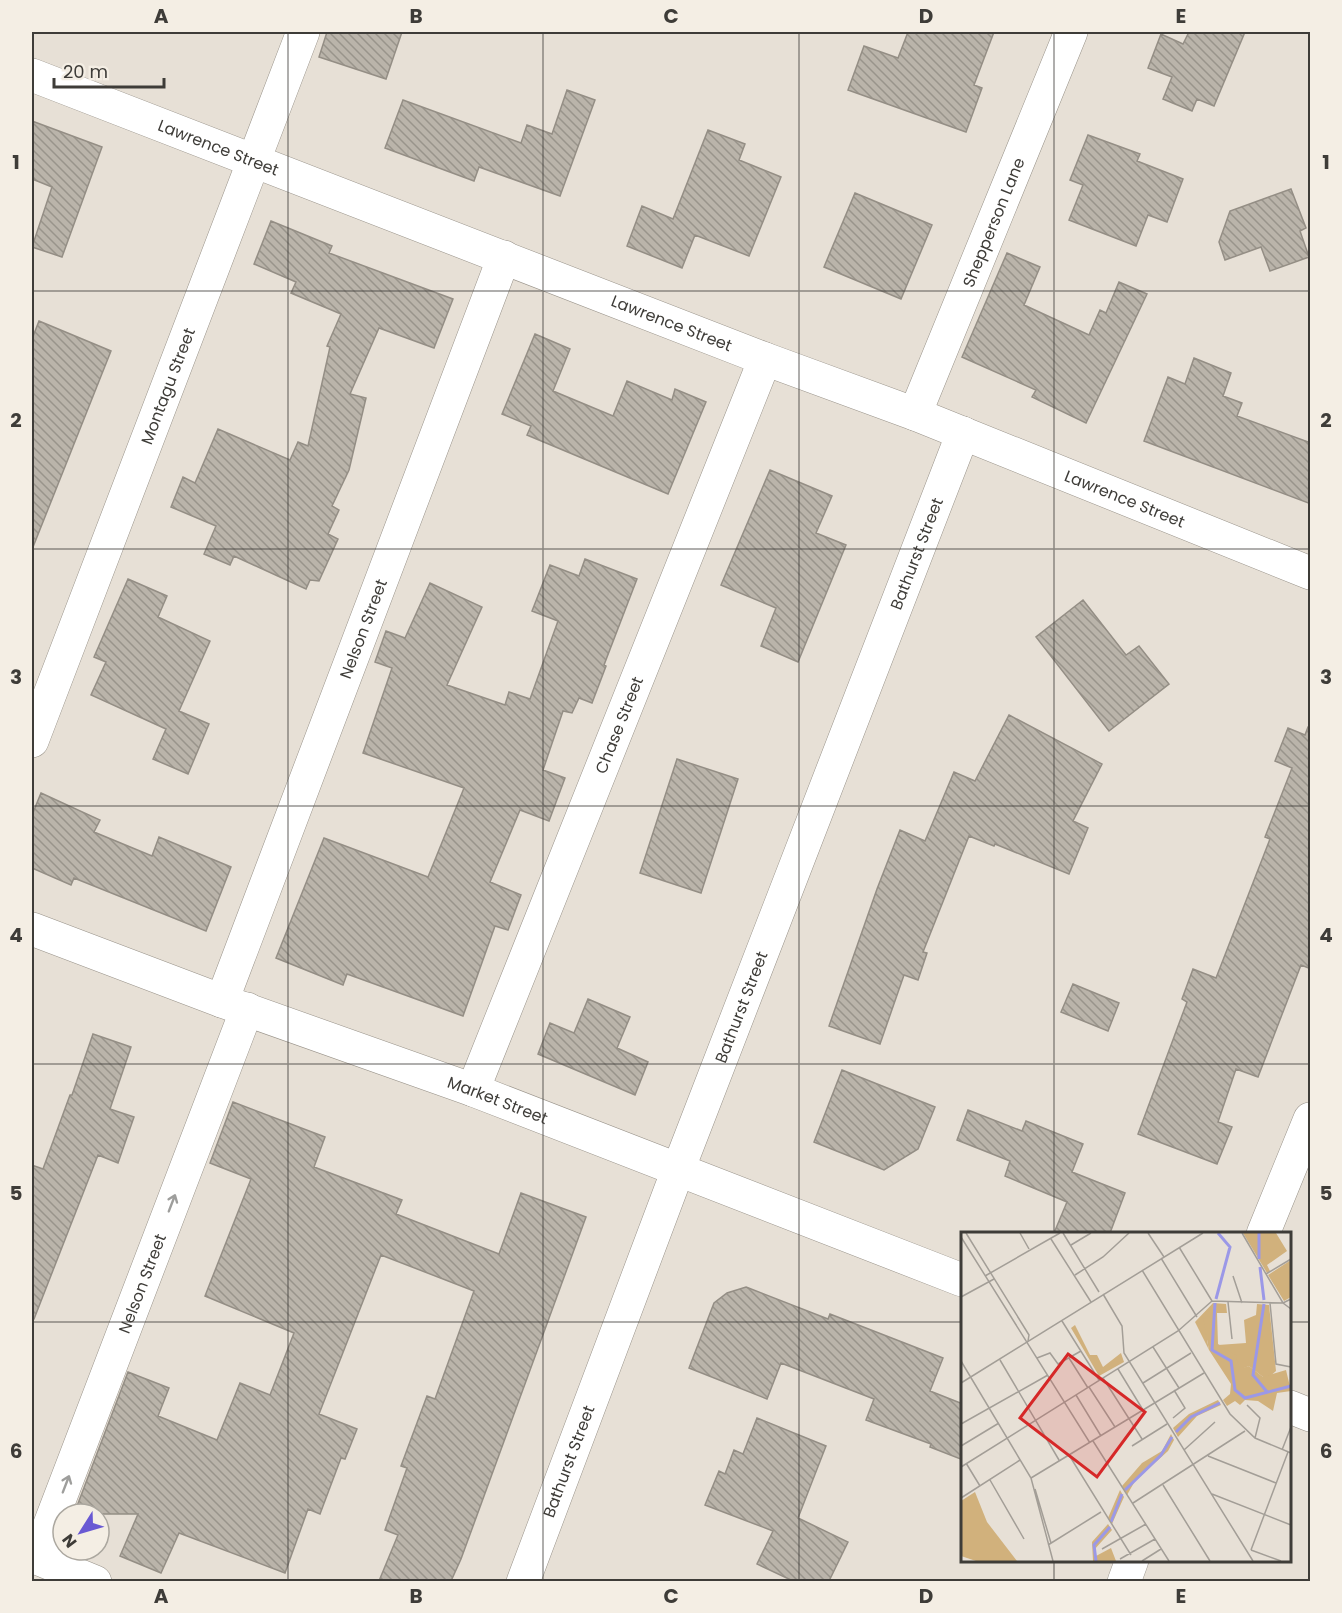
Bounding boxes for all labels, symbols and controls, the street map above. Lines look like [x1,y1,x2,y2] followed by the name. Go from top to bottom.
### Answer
[154,2,169,30] text: A
[409,2,423,30] text: B
[663,2,679,30] text: C
[919,2,933,30] text: D
[1176,2,1186,30] text: E
[54,51,164,89] scale bar
[63,59,108,84] text: 20 m
[155,114,282,182] street label: Lawrence Street
[12,148,20,176] text: 1
[1322,148,1330,176] text: 1
[957,154,1031,291] street label: Shepperson Lane
[608,289,735,357] street label: Lawrence Street
[135,324,201,448] street label: Montagu Street
[10,406,22,434] text: 2
[1320,406,1332,434] text: 2
[1061,464,1188,534] street label: Lawrence Street
[885,494,949,613] street label: Bathurst Street
[334,576,393,682] street label: Nelson Street
[10,663,22,691] text: 3
[1320,663,1332,691] text: 3
[589,673,649,777] street label: Chase Street
[9,921,23,949] text: 4
[1319,921,1333,949] text: 4
[709,948,774,1066] street label: Bathurst Street
[444,1071,551,1130] street label: Market Street
[10,1179,23,1207] text: 5
[1320,1179,1333,1207] text: 5
[168,1195,179,1213] one-way arrow
[113,1230,172,1337] street label: Nelson Street
[961,1232,1291,1562] inset map
[537,1402,601,1521] street label: Bathurst Street
[10,1437,22,1465] text: 6
[1320,1437,1332,1465] text: 6
[61,1475,72,1493] one-way arrow
[51,1502,111,1562] north arrow
[57,1529,82,1552] text: N
[154,1582,169,1610] text: A
[409,1582,423,1610] text: B
[663,1582,679,1610] text: C
[919,1582,933,1610] text: D
[1176,1582,1186,1610] text: E

